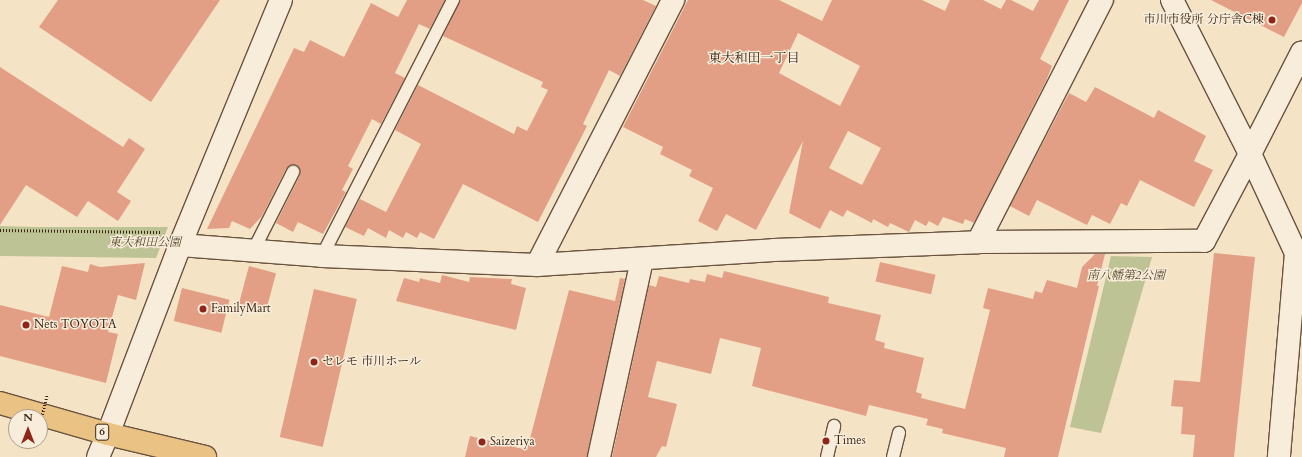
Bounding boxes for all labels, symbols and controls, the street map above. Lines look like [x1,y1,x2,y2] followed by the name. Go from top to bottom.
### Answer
[1144,13,1264,27] place label: 市川市役所 分庁舎C棟
[1267,15,1277,25] marker: 市川市役所 分庁舎C棟
[709,50,799,66] district label: 東大和田一丁目
[109,236,181,250] park label: 東大和田公園
[1087,269,1165,283] park label: 南八幡第2公園
[211,302,271,316] place label: FamilyMart
[198,304,208,314] marker: FamilyMart
[34,318,117,332] place label: Nets TOYOTA
[21,320,31,330] marker: Nets TOYOTA
[322,355,421,369] place label: セレモ 市川ホール
[309,357,319,367] marker: セレモ 市川ホール
[8,409,48,449] north arrow
[23,410,33,425] text: N
[95,423,109,441] road number: 6
[834,434,866,448] place label: Times
[490,435,535,449] place label: Saizeriya
[821,436,831,446] marker: Times
[477,437,487,447] marker: Saizeriya

